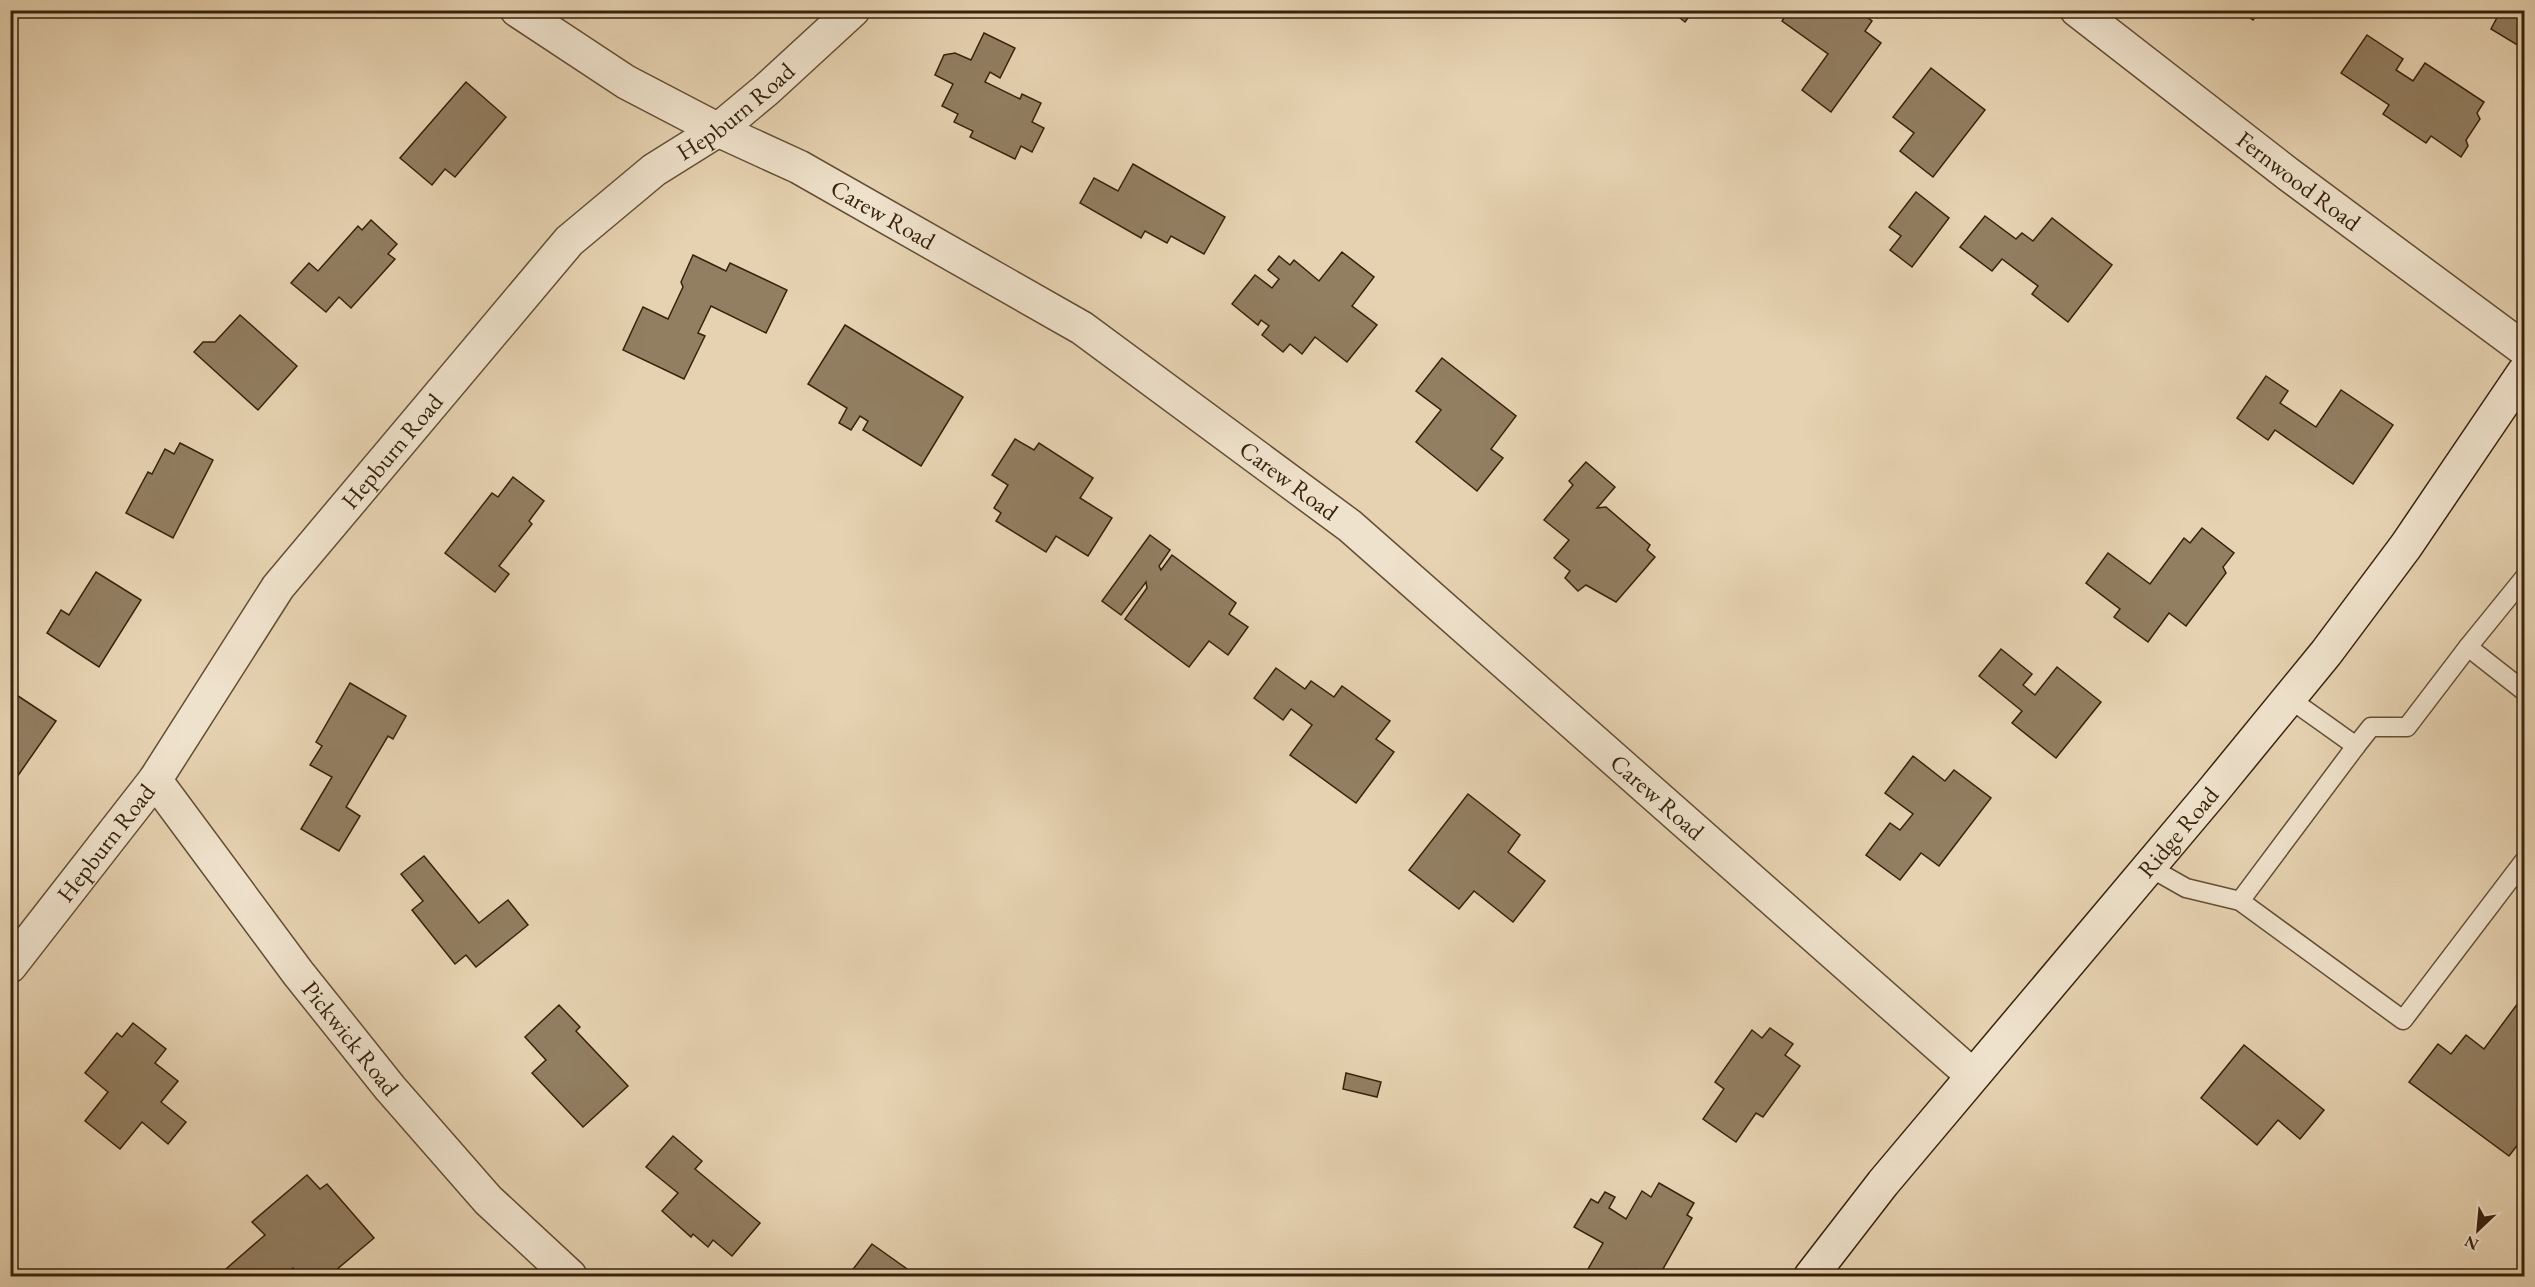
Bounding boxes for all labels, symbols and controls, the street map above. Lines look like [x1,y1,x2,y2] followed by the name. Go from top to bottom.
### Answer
[670,55,801,167] street label: Hepburn Road
[2230,124,2368,238] street label: Fernwood Road
[825,172,942,257] street label: Carew Road
[334,386,450,515] street label: Hepburn Road
[1233,433,1345,528] street label: Carew Road
[1604,747,1712,847] street label: Carew Road
[50,776,162,908] street label: Hepburn Road
[2131,779,2226,884] street label: Ridge Road
[295,974,407,1103] street label: Pickwick Road
[2448,1200,2508,1260] north arrow
[2461,1231,2482,1255] text: N

